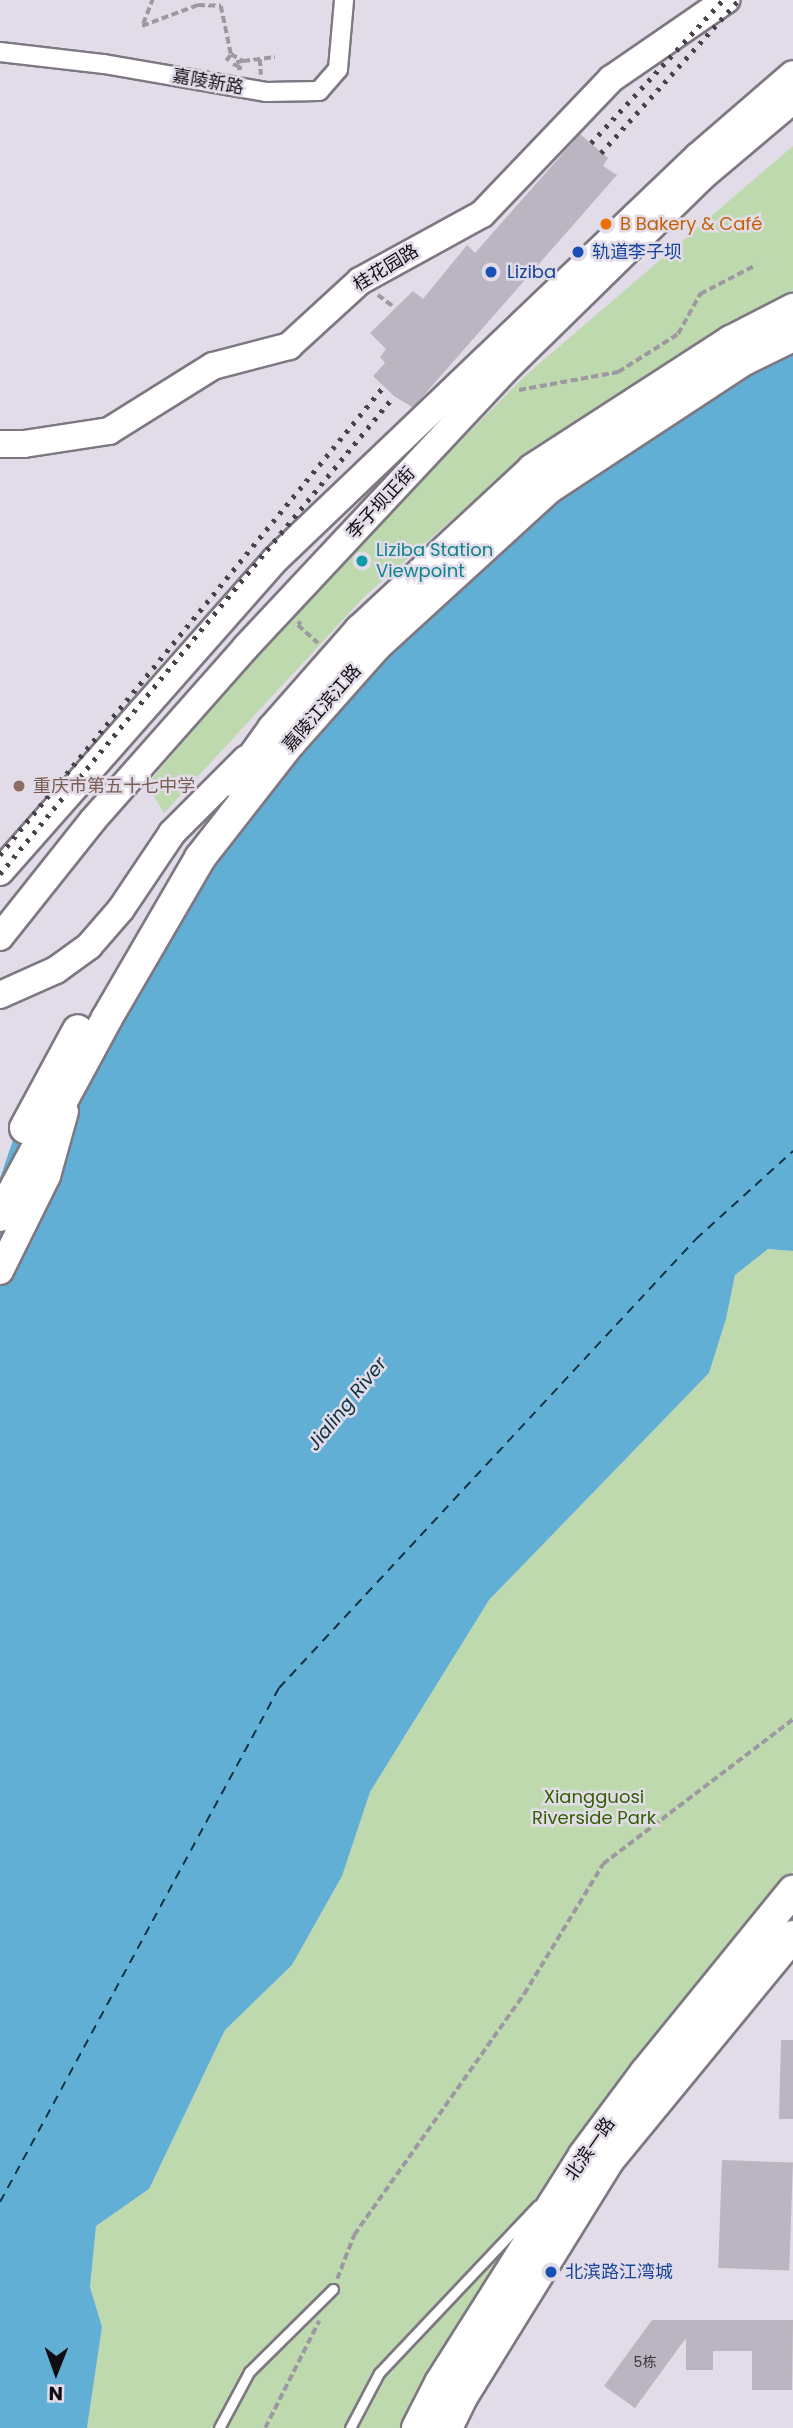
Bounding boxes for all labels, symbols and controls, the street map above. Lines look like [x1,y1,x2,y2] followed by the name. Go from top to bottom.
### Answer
[171,65,245,99] street label: 嘉陵新路
[620,213,762,235] place label: B Bakery & Café
[598,216,614,232] marker: B Bakery & Café
[350,240,422,296] street label: 桂花园路
[592,241,682,263] place label: 轨道李子坝
[570,244,586,260] marker: 轨道李子坝
[507,261,556,283] place label: Liziba
[481,262,501,282] marker: Liziba
[342,463,420,543] street label: 李子坝正街
[376,540,493,582] place label: Liziba Station Viewpoint
[354,553,370,569] marker: Liziba Station Viewpoint
[278,660,366,756] street label: 嘉陵江滨江路
[33,775,195,797] place label: 重庆市第五十七中学
[11,778,27,794] marker: 重庆市第五十七中学
[302,1353,392,1455] water label: Jialing River
[532,1787,656,1829] park label: Xiangguosi Riverside Park
[561,2113,619,2185] street label: 北滨一路
[565,2261,673,2283] place label: 北滨路江湾城
[543,2264,559,2280] marker: 北滨路江湾城
[21,2337,91,2407] north arrow
[634,2354,656,2370] house number: 5栋
[48,2380,63,2407] text: N

